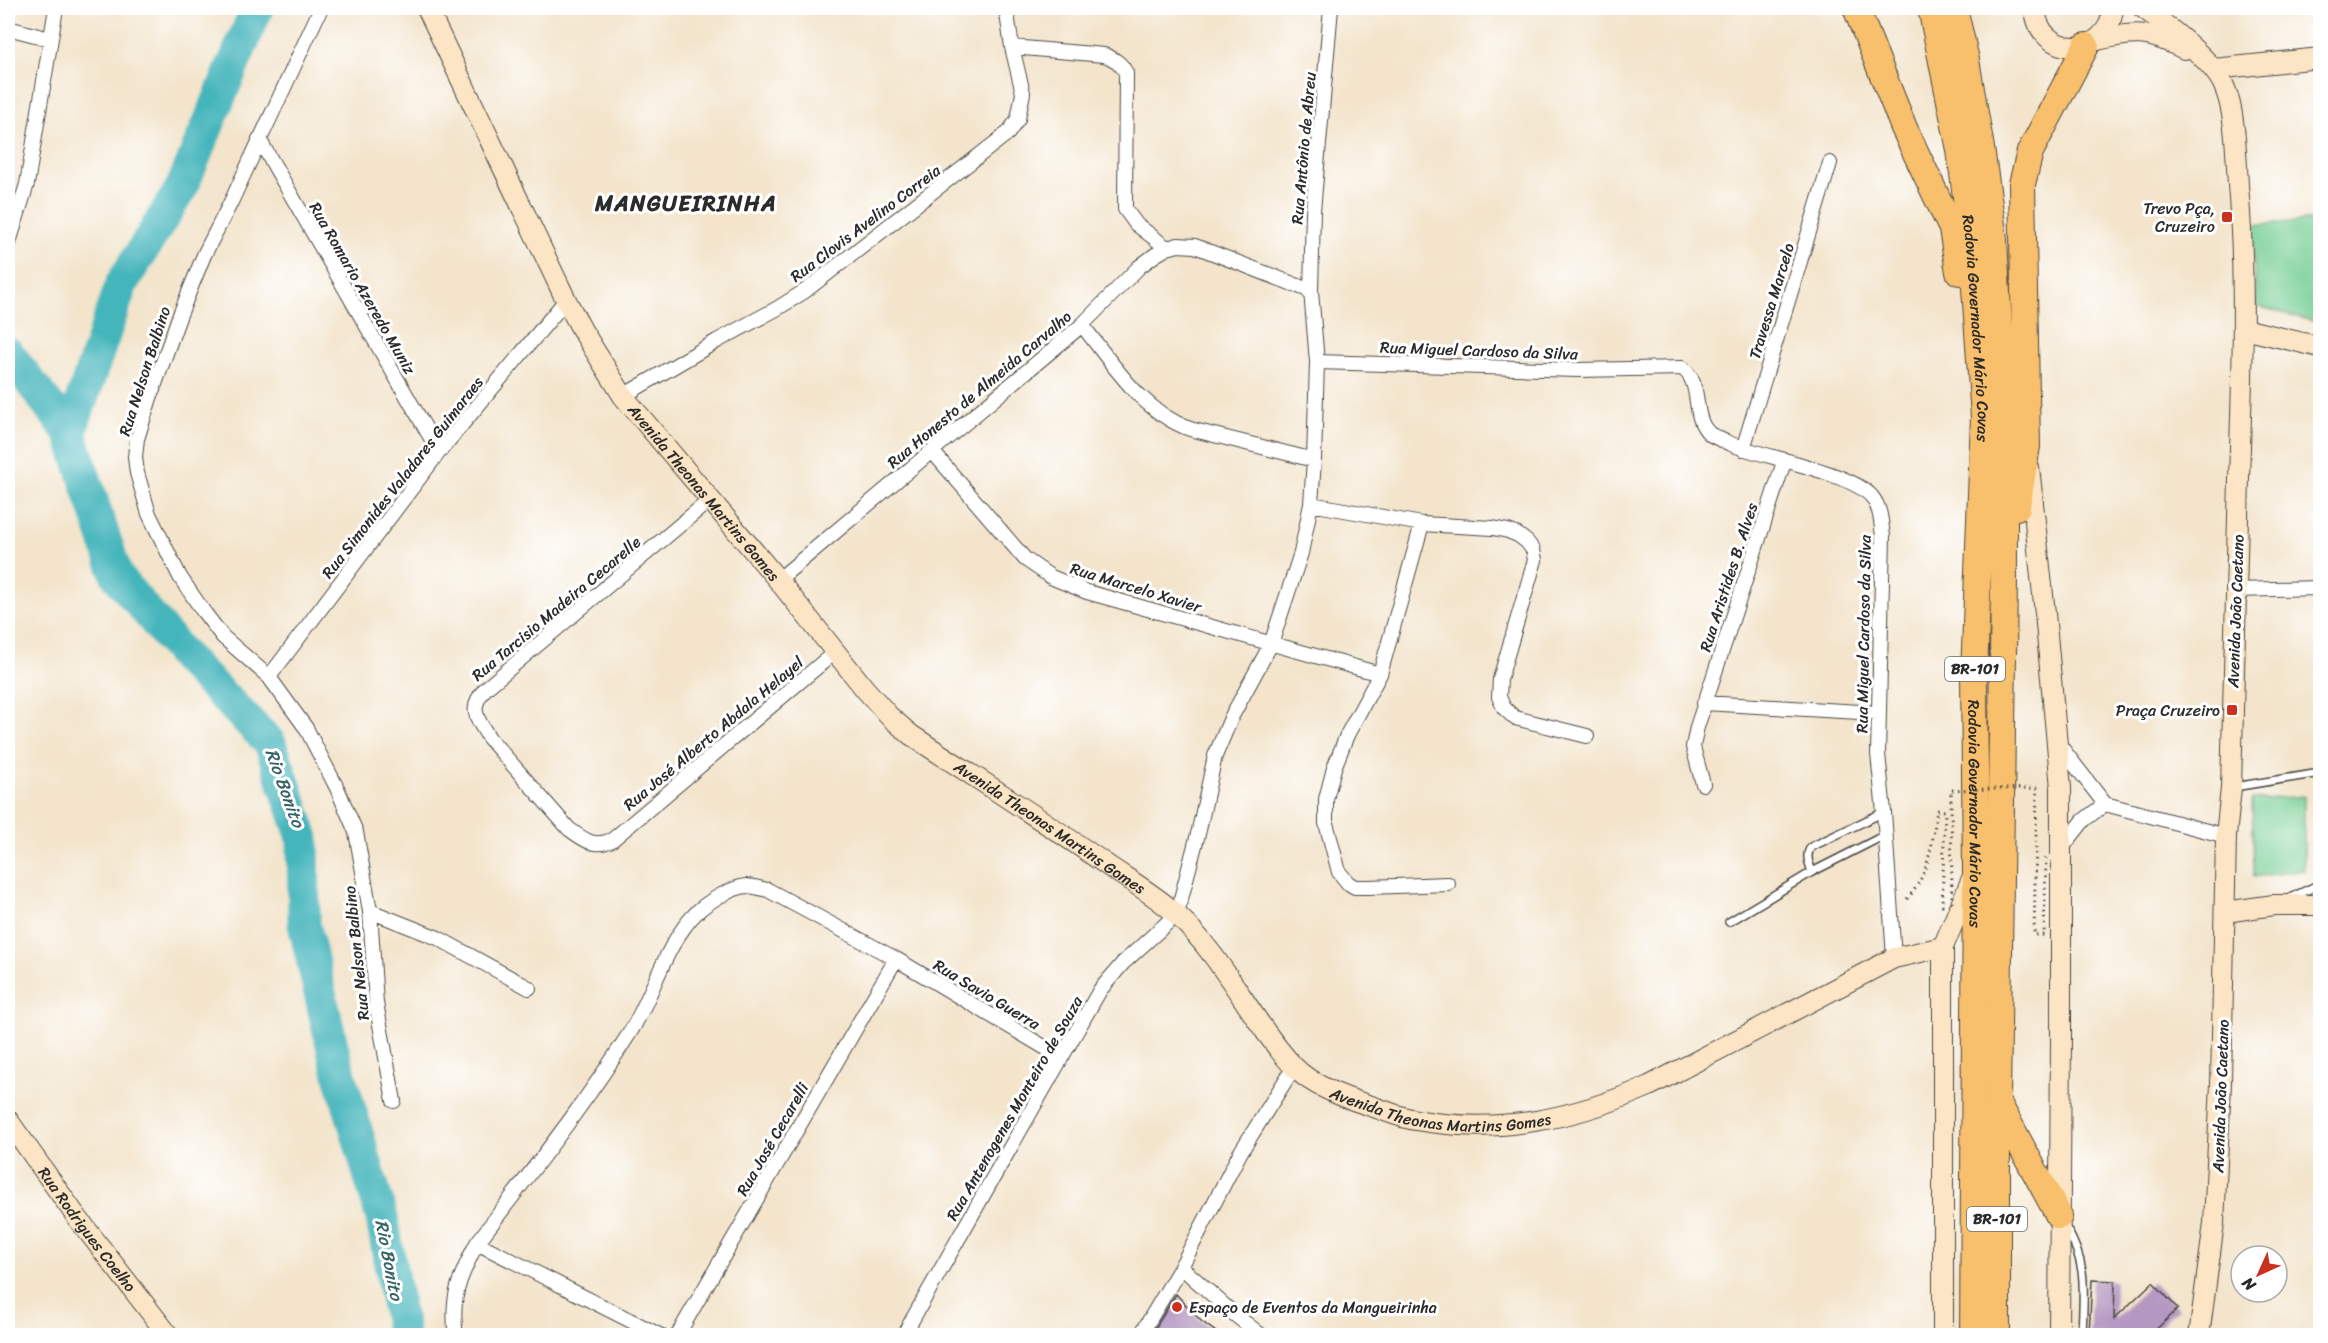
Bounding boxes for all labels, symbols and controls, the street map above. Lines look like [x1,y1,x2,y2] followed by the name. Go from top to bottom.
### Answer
[1282,70,1325,225] street label: Rua Antônio de Abreu
[783,156,948,290] street label: Rua Clovis Avelino Correia
[594,184,777,223] district label: MANGUEIRINHA
[2143,194,2215,241] place label: Trevo Pça, Cruzeiro
[301,196,424,380] street label: Rua Romario Azeredo Muniz
[2220,210,2234,224] marker: Trevo Pça, Cruzeiro
[1953,213,1998,443] street label: Rodovia Governador Mário Covas
[1740,239,1803,363] street label: Travessa Marcelo
[110,303,179,440] street label: Rua Nelson Balbino
[880,303,1079,476] street label: Rua Honesto de Almeida Carvalho
[1379,333,1579,368] street label: Rua Miguel Cardoso da Silva
[314,369,491,585] street label: Rua Simonides Valadares Guimaraes
[619,396,788,588] street label: Avenida Theonas Martins Gomes
[1691,498,1766,656] street label: Rua Aristides B. Alves
[465,528,648,689] street label: Rua Tarcisio Madeira Cecarelle
[1847,534,1880,733] street label: Rua Miguel Cardoso da Silva
[2218,534,2253,689] street label: Avenida João Caetano
[1067,554,1206,622] street label: Rua Marcelo Xavier
[616,648,811,818] street label: Rua José Alberto Abdala Helayel
[1945,657,2005,681] road number: BR-101
[2116,696,2220,725] place label: Praça Cruzeiro
[1959,700,1990,928] street label: Rodovia Governador Mário Covas
[2225,703,2239,717] marker: Praça Cruzeiro
[256,744,315,834] water label: Rio Bonito
[947,752,1152,902] street label: Avenida Theonas Martins Gomes
[335,884,378,1022] street label: Rua Nelson Balbino
[928,951,1047,1038] street label: Rua Savio Guerra
[938,989,1091,1226] street label: Rua Antenogenes Monteiro de Souza
[2203,1019,2238,1174] street label: Avenida João Caetano
[728,1076,817,1202] street label: Rua José Cecarelli
[1324,1078,1554,1141] street label: Avenida Theonas Martins Gomes
[30,1161,144,1299] street label: Rua Rodrigues Coelho
[1967,1207,2027,1231] road number: BR-101
[365,1217,413,1305] water label: Rio Bonito
[2229,1244,2289,1304] north arrow
[2234,1269,2264,1299] text: N
[1189,1293,1437,1322] place label: Espaço de Eventos da Mangueirinha
[1170,1300,1184,1314] marker: Espaço de Eventos da Mangueirinha

